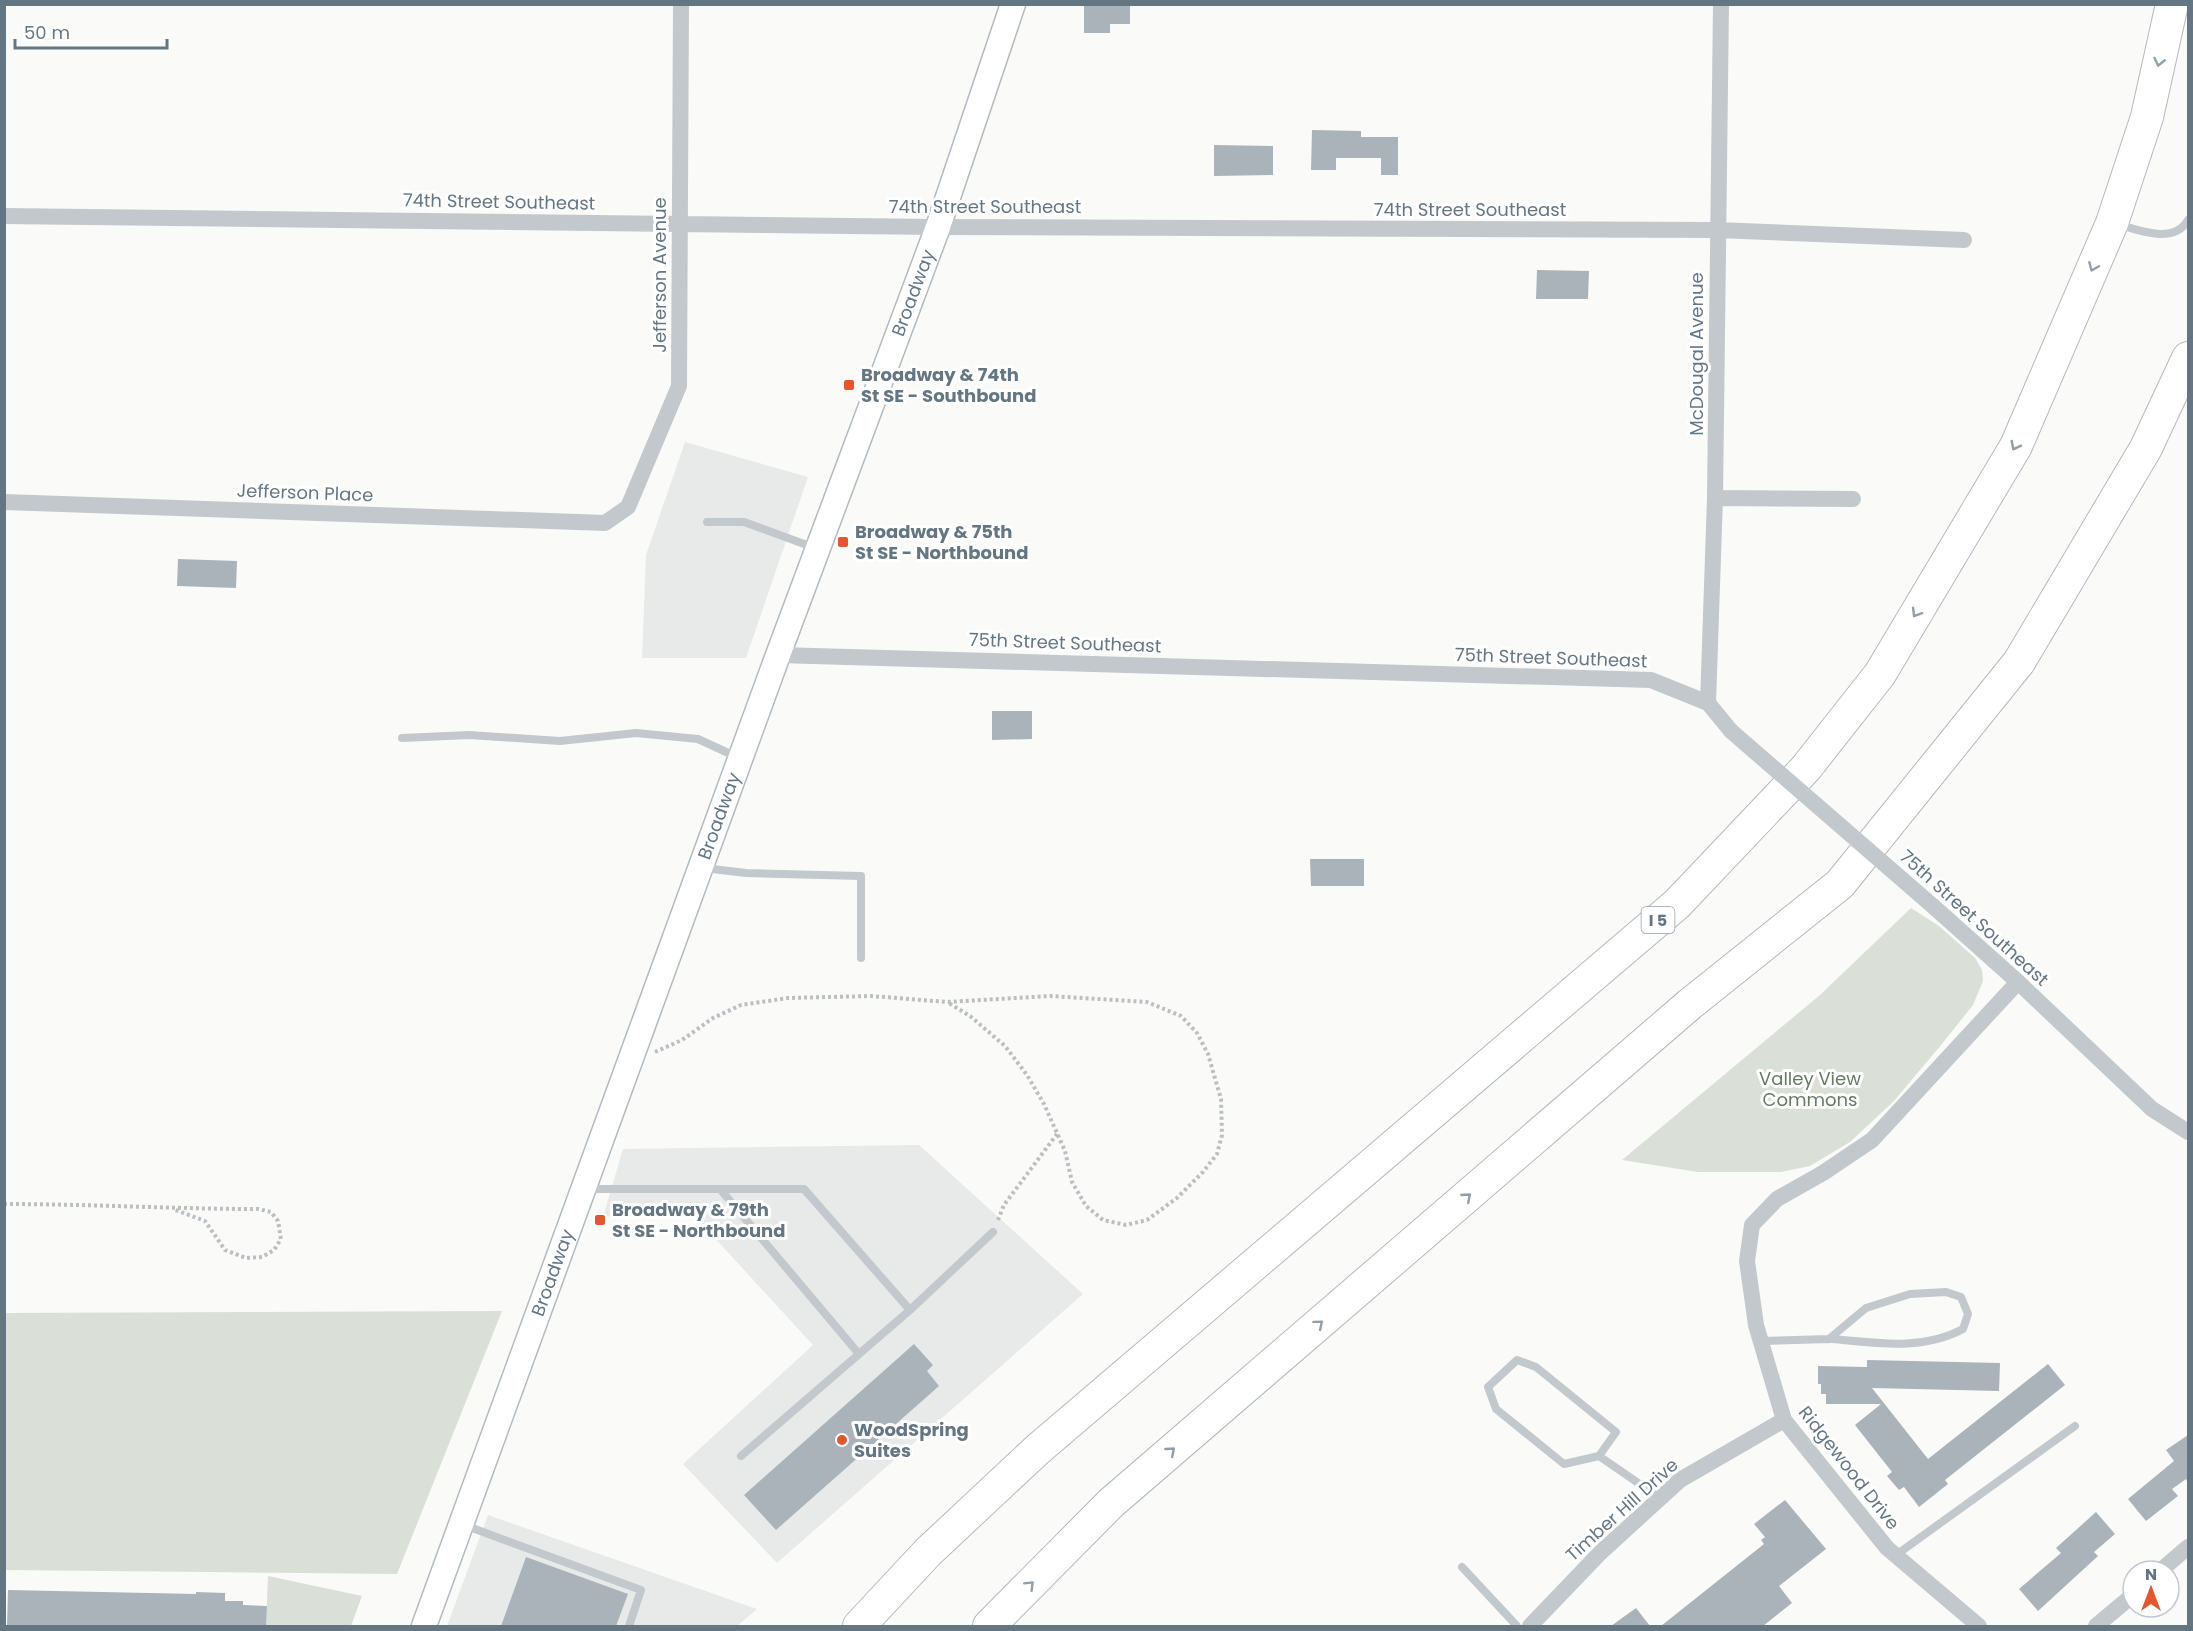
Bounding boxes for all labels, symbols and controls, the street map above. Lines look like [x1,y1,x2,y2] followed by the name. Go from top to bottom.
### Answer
[15,12,166,50] scale bar
[24,20,70,45] text: 50 m
[2154,56,2167,66] one-way arrow
[403,187,595,216] street label: 74th Street Southeast
[889,194,1081,219] street label: 74th Street Southeast
[647,197,672,353] street label: Jefferson Avenue
[1374,197,1566,222] street label: 74th Street Southeast
[885,246,940,340] street label: Broadway
[2088,260,2100,271] one-way arrow
[1684,272,1709,436] street label: McDougal Avenue
[861,362,1036,408] place label: Broadway & 74th St SE - Southbound
[842,378,856,392] marker: Broadway & 74th St SE - Southbound
[2011,439,2023,450] one-way arrow
[236,478,374,507] street label: Jefferson Place
[855,519,1028,565] place label: Broadway & 75th St SE - Northbound
[836,535,850,549] marker: Broadway & 75th St SE - Northbound
[1912,607,1924,617] one-way arrow
[968,627,1162,658] street label: 75th Street Southeast
[1454,642,1648,673] street label: 75th Street Southeast
[692,769,746,863] street label: Broadway
[1894,844,2054,991] street label: 75th Street Southeast
[1642,907,1674,933] road number: I 5
[1759,1066,1861,1112] park label: Valley View Commons
[1460,1193,1471,1204] one-way arrow
[612,1197,785,1243] place label: Broadway & 79th St SE - Northbound
[593,1213,607,1227] marker: Broadway & 79th St SE - Northbound
[525,1226,580,1319] street label: Broadway
[1312,1320,1323,1331] one-way arrow
[1793,1401,1906,1535] street label: Ridgewood Drive
[854,1417,969,1463] place label: WoodSpring Suites
[835,1433,849,1447] marker: WoodSpring Suites
[1164,1447,1175,1458] one-way arrow
[1560,1452,1683,1567] street label: Timber Hill Drive
[2121,1559,2181,1619] north arrow
[2145,1563,2157,1586] text: N
[1022,1581,1033,1592] one-way arrow

